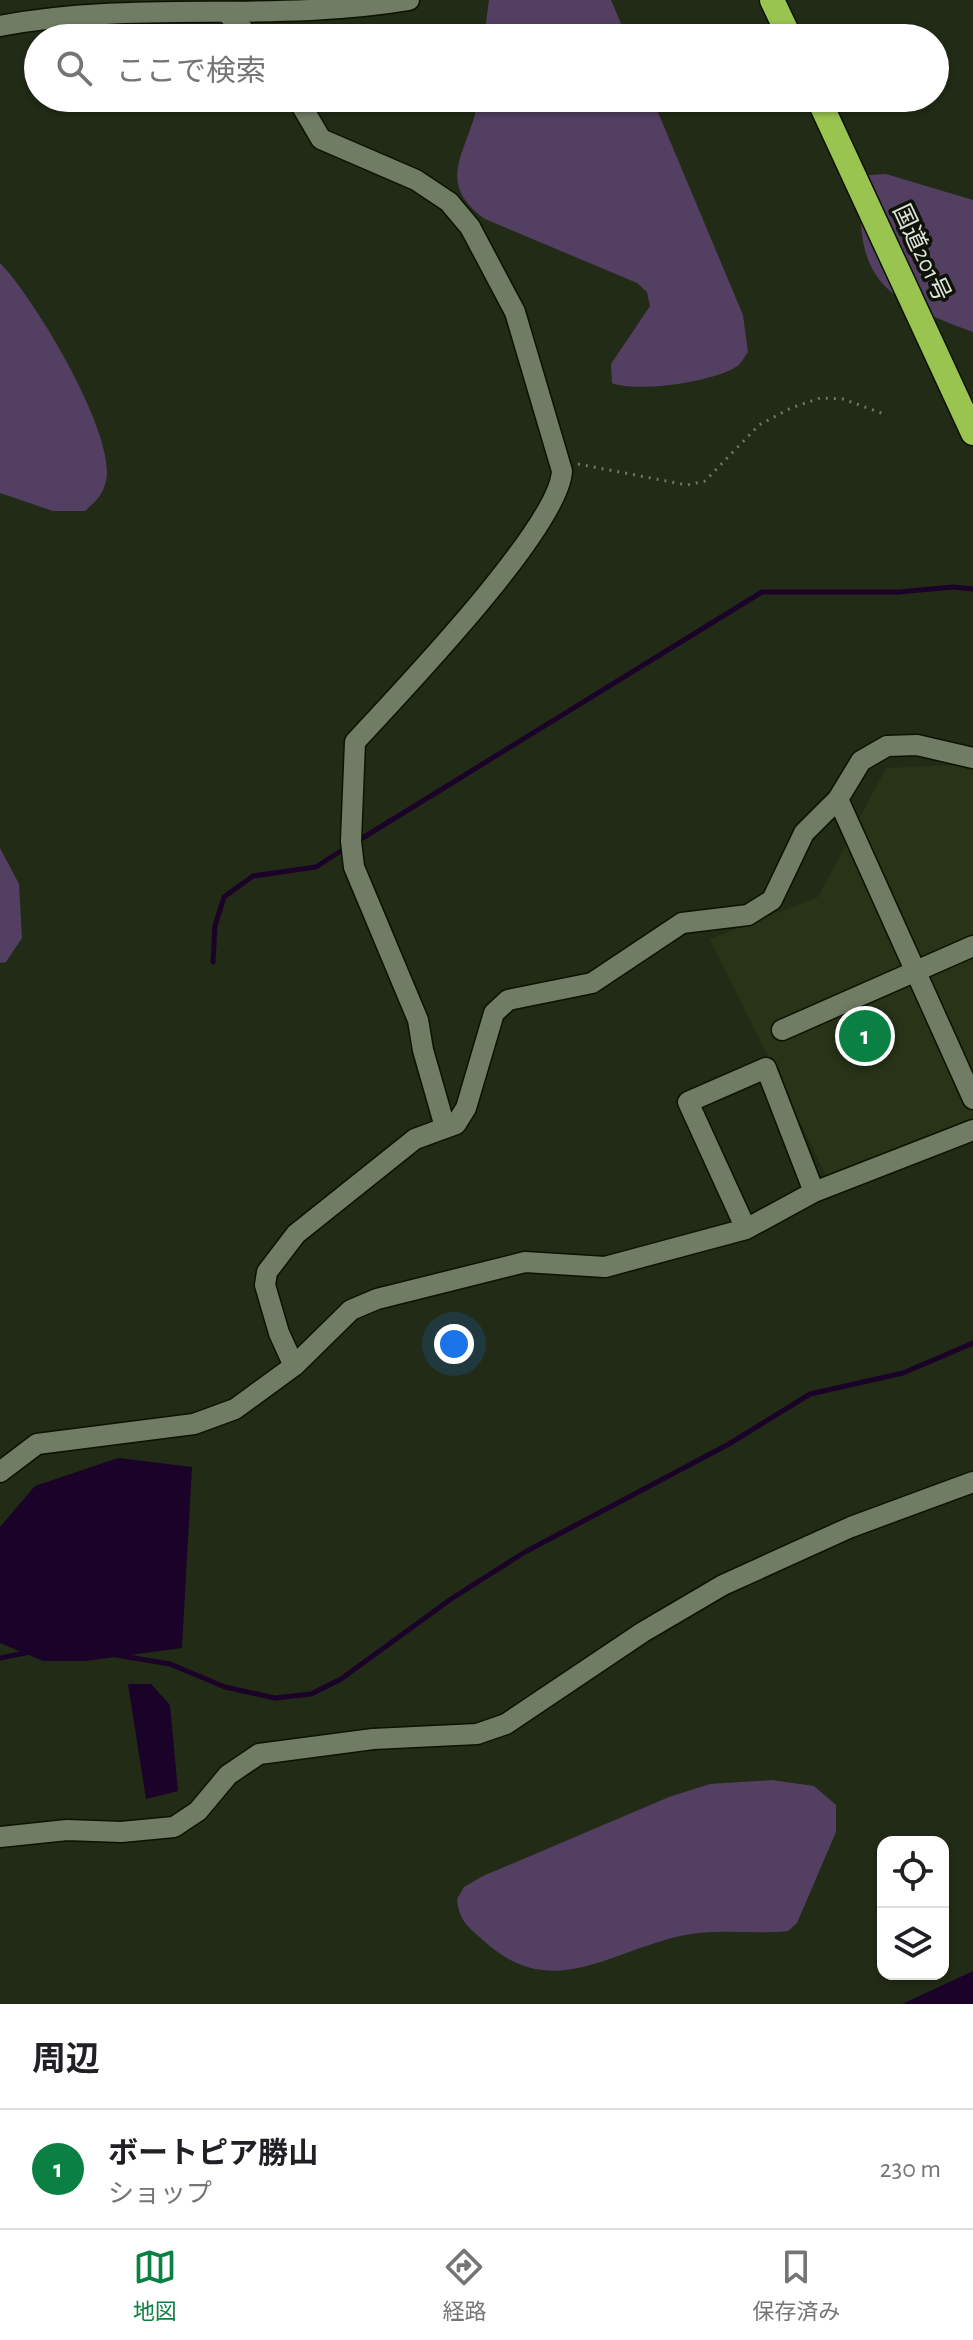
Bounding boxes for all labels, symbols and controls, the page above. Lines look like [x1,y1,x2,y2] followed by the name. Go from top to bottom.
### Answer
[24,24,949,112] search box
[52,46,96,90] icon: search
[116,57,266,87] text: ここで検索
[888,200,956,305] street label: 国道201号
[839,1006,891,1066] pin: 1
[434,1324,474,1364] your location
[877,1836,949,1980] map controls
[877,1836,949,1908] button: locate
[877,1908,949,1980] button: layers
[32,2043,100,2077] text: 周辺
[108,2139,318,2169] text: ボートピア勝山
[53,2156,63,2182] text: 1
[880,2156,941,2182] text: 230 m
[108,2181,212,2207] text: ショップ
[133,2245,177,2325] tab: 地図
[442,2245,486,2325] tab: 経路
[752,2245,840,2325] tab: 保存済み

